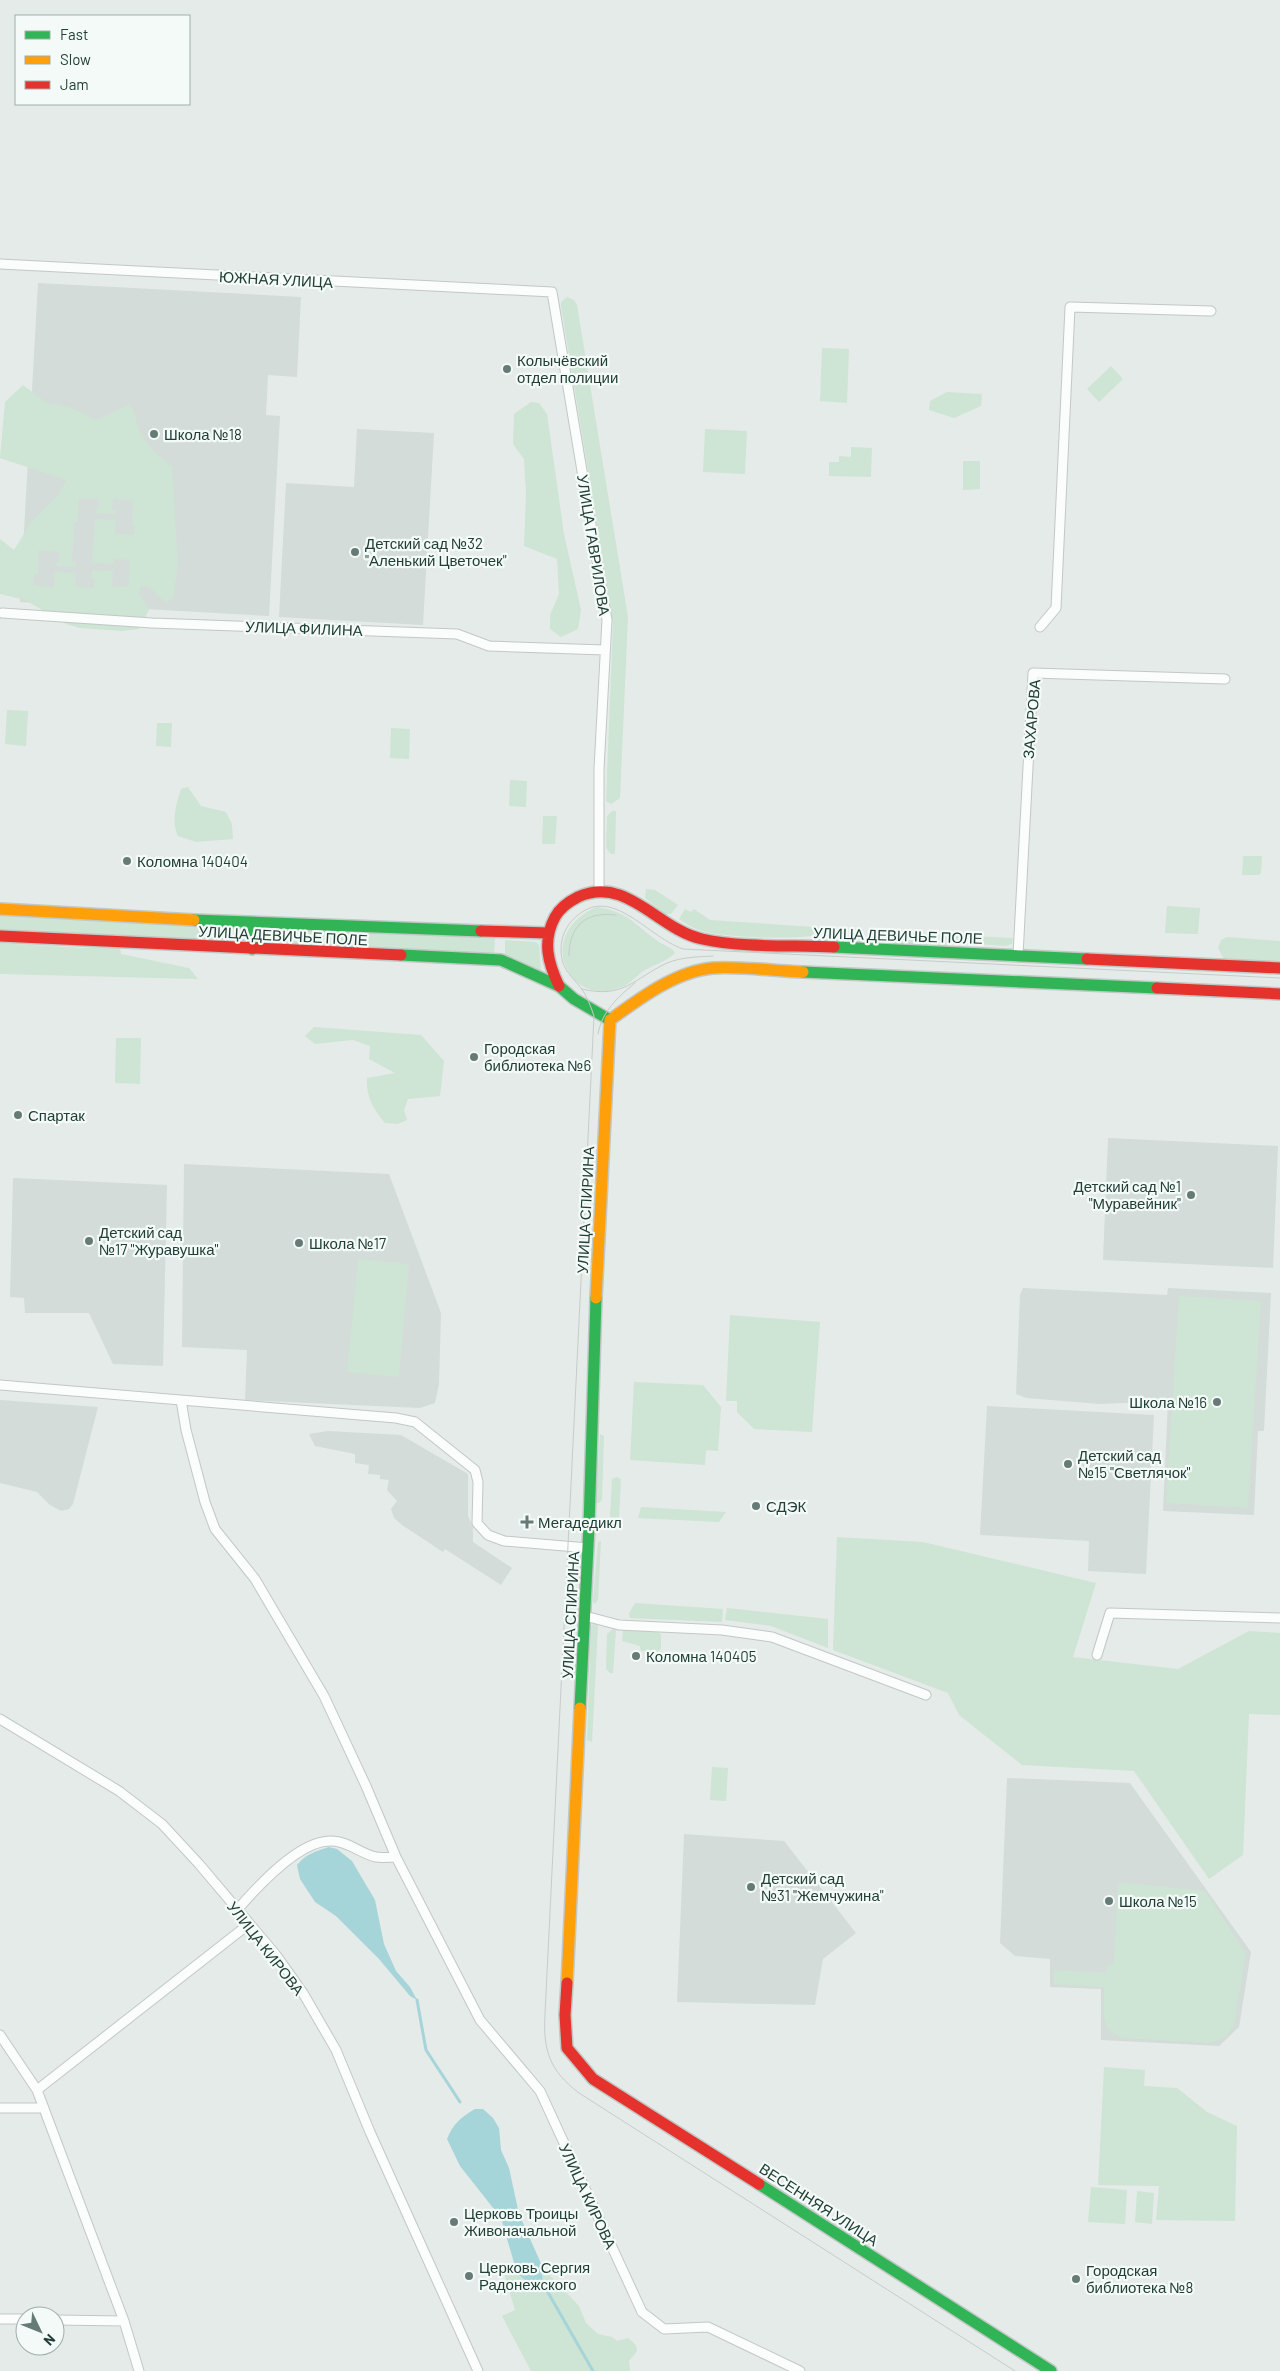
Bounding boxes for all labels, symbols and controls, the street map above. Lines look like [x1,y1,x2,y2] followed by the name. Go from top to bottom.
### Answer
[15,15,190,105] legend
[60,25,88,43] text: Fast
[60,50,91,68] text: Slow
[60,75,89,93] text: Jam
[219,267,333,291] street label: ЮЖНАЯ УЛИЦА
[517,351,618,386] place label: Колычёвский отдел полиции
[501,363,513,375] marker: Колычёвский отдел полиции
[164,425,242,443] place label: Школа №18
[148,428,160,440] marker: Школа №18
[574,473,614,617] street label: УЛИЦА ГАВРИЛОВА
[365,534,507,569] place label: Детский сад №32 "Аленький Цветочек"
[349,546,361,558] marker: Детский сад №32 "Аленький Цветочек"
[245,617,363,639] street label: УЛИЦА ФИЛИНА
[1019,678,1043,760] street label: ЗАХАРОВА
[137,852,248,870] place label: Коломна 140404
[121,855,133,867] marker: Коломна 140404
[198,922,368,948] street label: УЛИЦА ДЕВИЧЬЕ ПОЛЕ
[813,923,983,947] street label: УЛИЦА ДЕВИЧЬЕ ПОЛЕ
[484,1039,591,1074] place label: Городская библиотека №6
[468,1051,480,1063] marker: Городская библиотека №6
[28,1106,85,1124] place label: Спартак
[12,1109,24,1121] marker: Спартак
[573,1146,597,1274] street label: УЛИЦА СПИРИНА
[1074,1177,1181,1212] place label: Детский сад №1 "Муравейник"
[1185,1189,1197,1201] marker: Детский сад №1 "Муравейник"
[99,1223,218,1258] place label: Детский сад №17 "Журавушка"
[309,1234,386,1252] place label: Школа №17
[83,1235,95,1247] marker: Детский сад №17 "Журавушка"
[293,1237,305,1249] marker: Школа №17
[1129,1393,1207,1411] place label: Школа №16
[1211,1396,1223,1408] marker: Школа №16
[1078,1446,1191,1481] place label: Детский сад №15 "Светлячок"
[1062,1458,1074,1470] marker: Детский сад №15 "Светлячок"
[766,1497,806,1515] place label: СДЭК
[750,1500,762,1512] marker: СДЭК
[538,1513,622,1531] place label: Мегадедикл
[520,1515,534,1529] marker: Мегадедикл
[558,1551,582,1679] street label: УЛИЦА СПИРИНА
[646,1647,756,1665] place label: Коломна 140405
[630,1650,642,1662] marker: Коломна 140405
[761,1869,884,1904] place label: Детский сад №31 "Жемчужина"
[745,1881,757,1893] marker: Детский сад №31 "Жемчужина"
[1119,1892,1197,1910] place label: Школа №15
[1103,1895,1115,1907] marker: Школа №15
[224,1897,308,1999] street label: УЛИЦА КИРОВА
[556,2140,620,2252] street label: УЛИЦА КИРОВА
[756,2159,882,2249] street label: ВЕСЕННЯЯ УЛИЦА
[464,2204,578,2239] place label: Церковь Троицы Живоначальной
[448,2216,460,2228] marker: Церковь Троицы Живоначальной
[479,2258,590,2293] place label: Церковь Сергия Радонежского
[1086,2261,1193,2296] place label: Городская библиотека №8
[463,2270,475,2282] marker: Церковь Сергия Радонежского
[1070,2273,1082,2285] marker: Городская библиотека №8
[15,2306,65,2356] north arrow
[40,2331,59,2349] text: N

